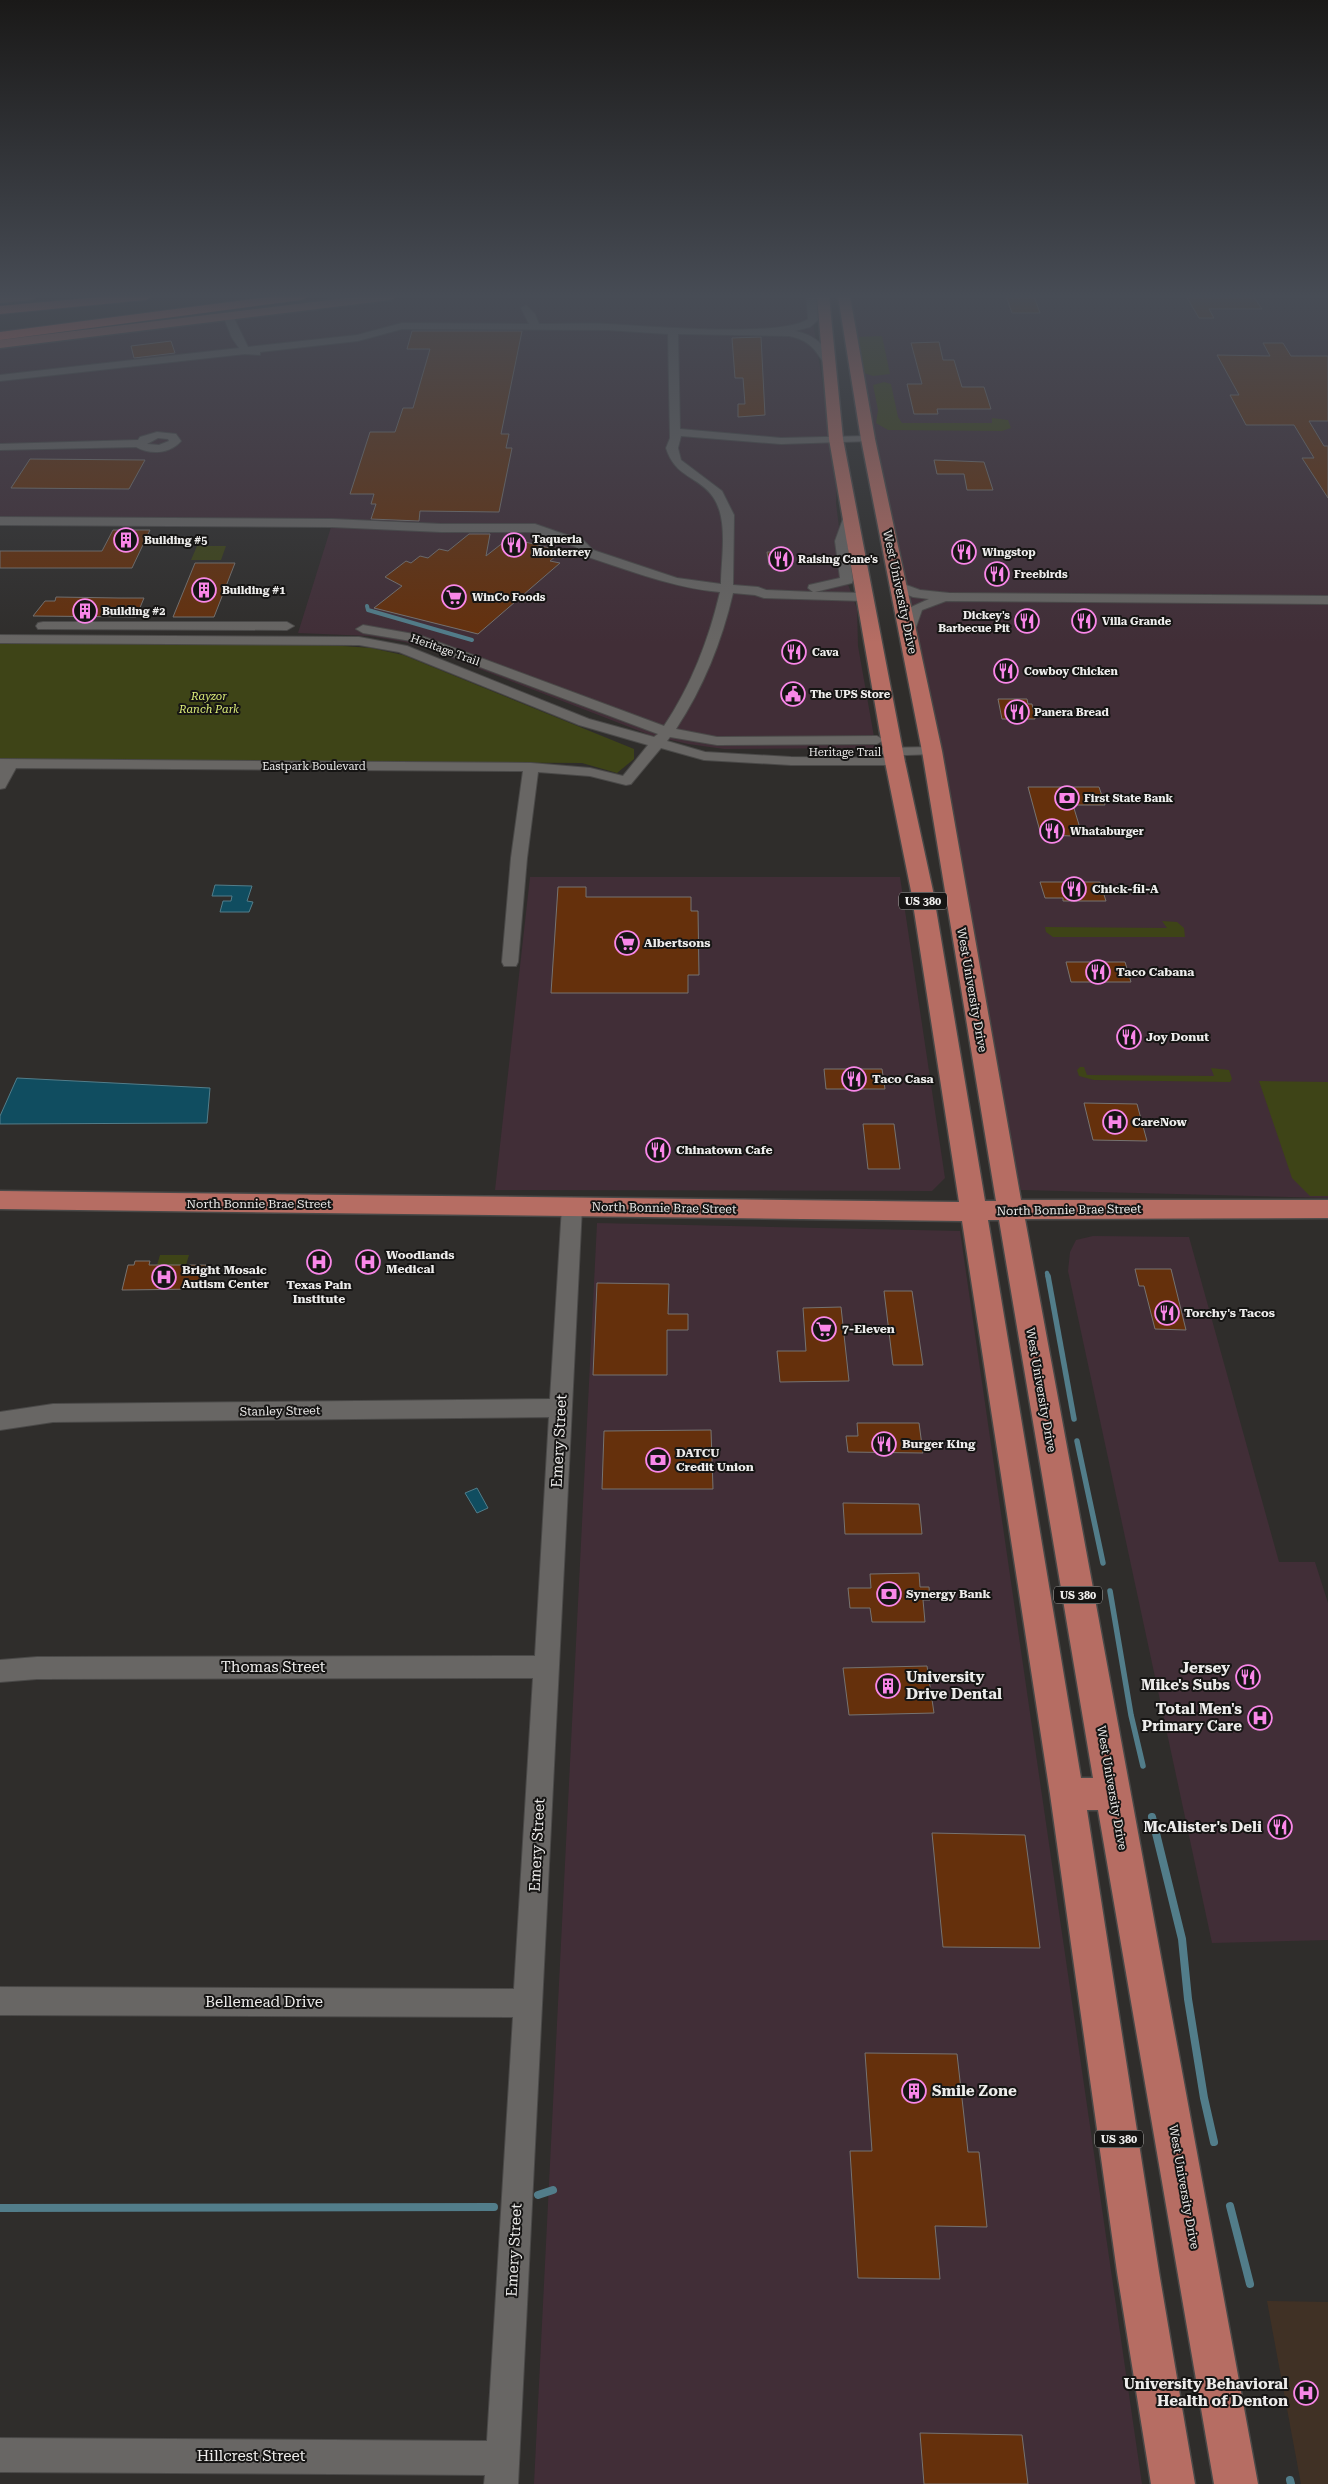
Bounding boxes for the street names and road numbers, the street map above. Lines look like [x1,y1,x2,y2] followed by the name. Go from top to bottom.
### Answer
[880,529,920,656] street label: West University Drive
[409,631,482,669] street label: Heritage Trail
[809,746,882,759] street label: Heritage Trail
[262,760,366,773] street label: Eastpark Boulevard
[899,892,947,909] road number: US 380
[954,927,990,1054] street label: West University Drive
[187,1197,332,1211] street label: North Bonnie Brae Street
[591,1200,737,1216] street label: North Bonnie Brae Street
[996,1202,1142,1218] street label: North Bonnie Brae Street
[1023,1327,1059,1454] street label: West University Drive
[548,1393,570,1488] street label: Emery Street
[240,1403,321,1419] street label: Stanley Street
[1054,1586,1102,1604] road number: US 380
[221,1658,326,1676] street label: Thomas Street
[1094,1725,1130,1852] street label: West University Drive
[526,1797,548,1892] street label: Emery Street
[205,1993,323,2011] street label: Bellemead Drive
[1166,2124,1202,2251] street label: West University Drive
[1095,2130,1143,2148] road number: US 380
[503,2202,525,2297] street label: Emery Street
[197,2447,306,2465] street label: Hillcrest Street

